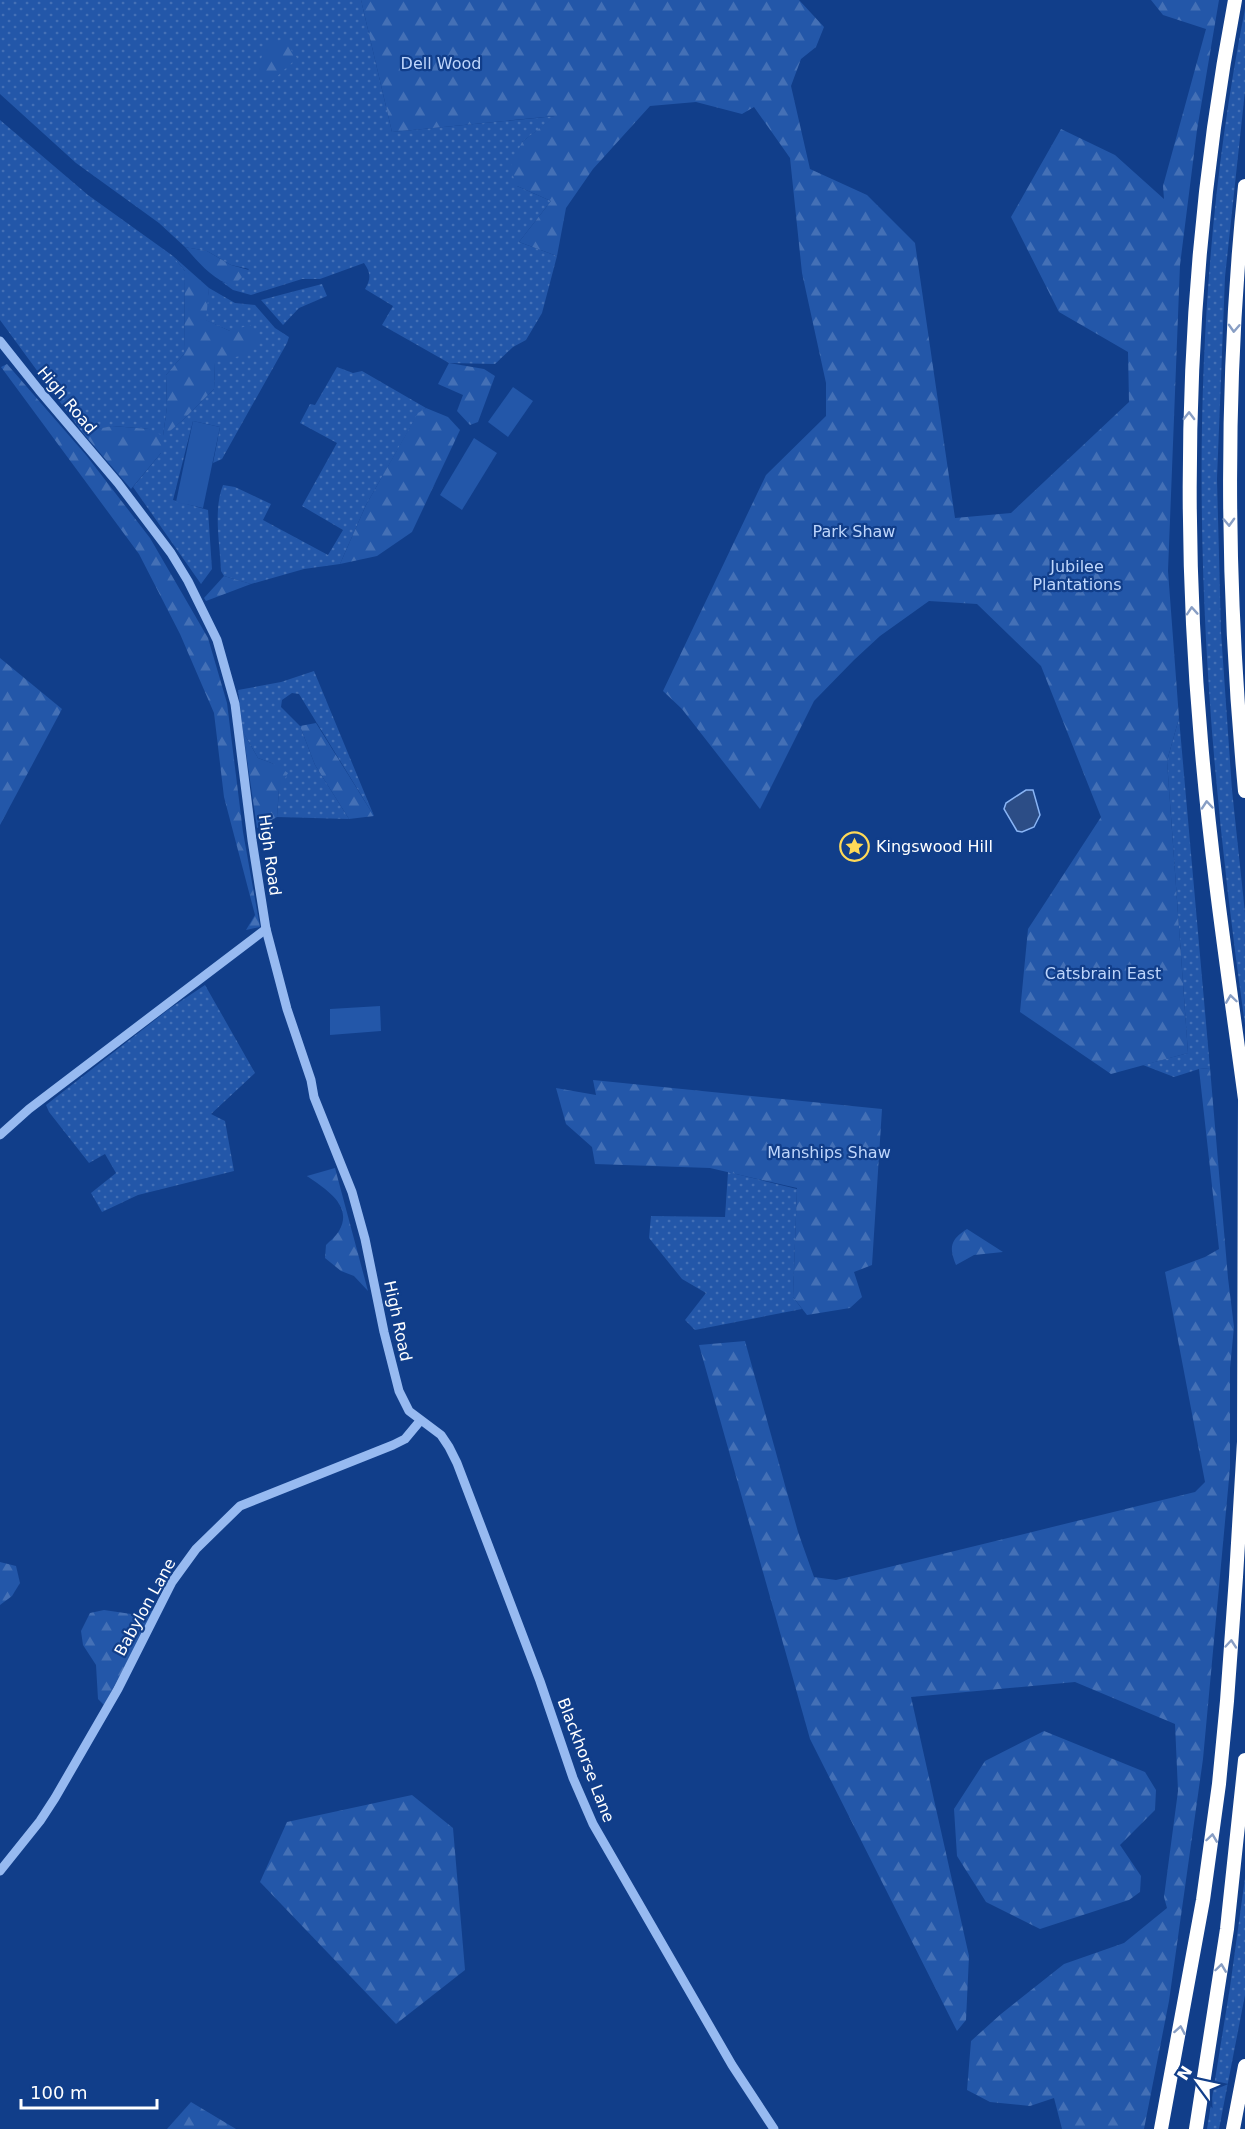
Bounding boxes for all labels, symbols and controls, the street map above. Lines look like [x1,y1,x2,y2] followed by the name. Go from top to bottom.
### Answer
[401,54,481,73] park label: Dell Wood
[1227,323,1240,332] one-way arrow
[33,362,101,438] street label: High Road
[1183,412,1195,421] one-way arrow
[1223,518,1235,527] one-way arrow
[813,522,895,541] park label: Park Shaw
[1032,557,1122,594] park label: Jubilee Plantations
[1186,607,1199,616] one-way arrow
[1201,801,1214,810] one-way arrow
[255,813,285,897] street label: High Road
[839,830,871,862] place icon: Kingswood Hill
[876,837,993,856] place label: Kingswood Hill
[1045,964,1161,983] park label: Catsbrain East
[1226,994,1238,1004] one-way arrow
[767,1143,891,1162] park label: Manships Shaw
[380,1279,416,1363] street label: High Road
[110,1555,180,1659] street label: Babylon Lane
[1224,1639,1237,1649] one-way arrow
[554,1695,618,1825] street label: Blackhorse Lane
[1205,1833,1217,1843] one-way arrow
[1215,1963,1227,1972] one-way arrow
[1173,2026,1186,2036] one-way arrow
[1167,2051,1227,2111] north arrow
[1173,2062,1196,2084] text: N
[21,2072,158,2110] scale bar
[30,2082,88,2103] text: 100 m

